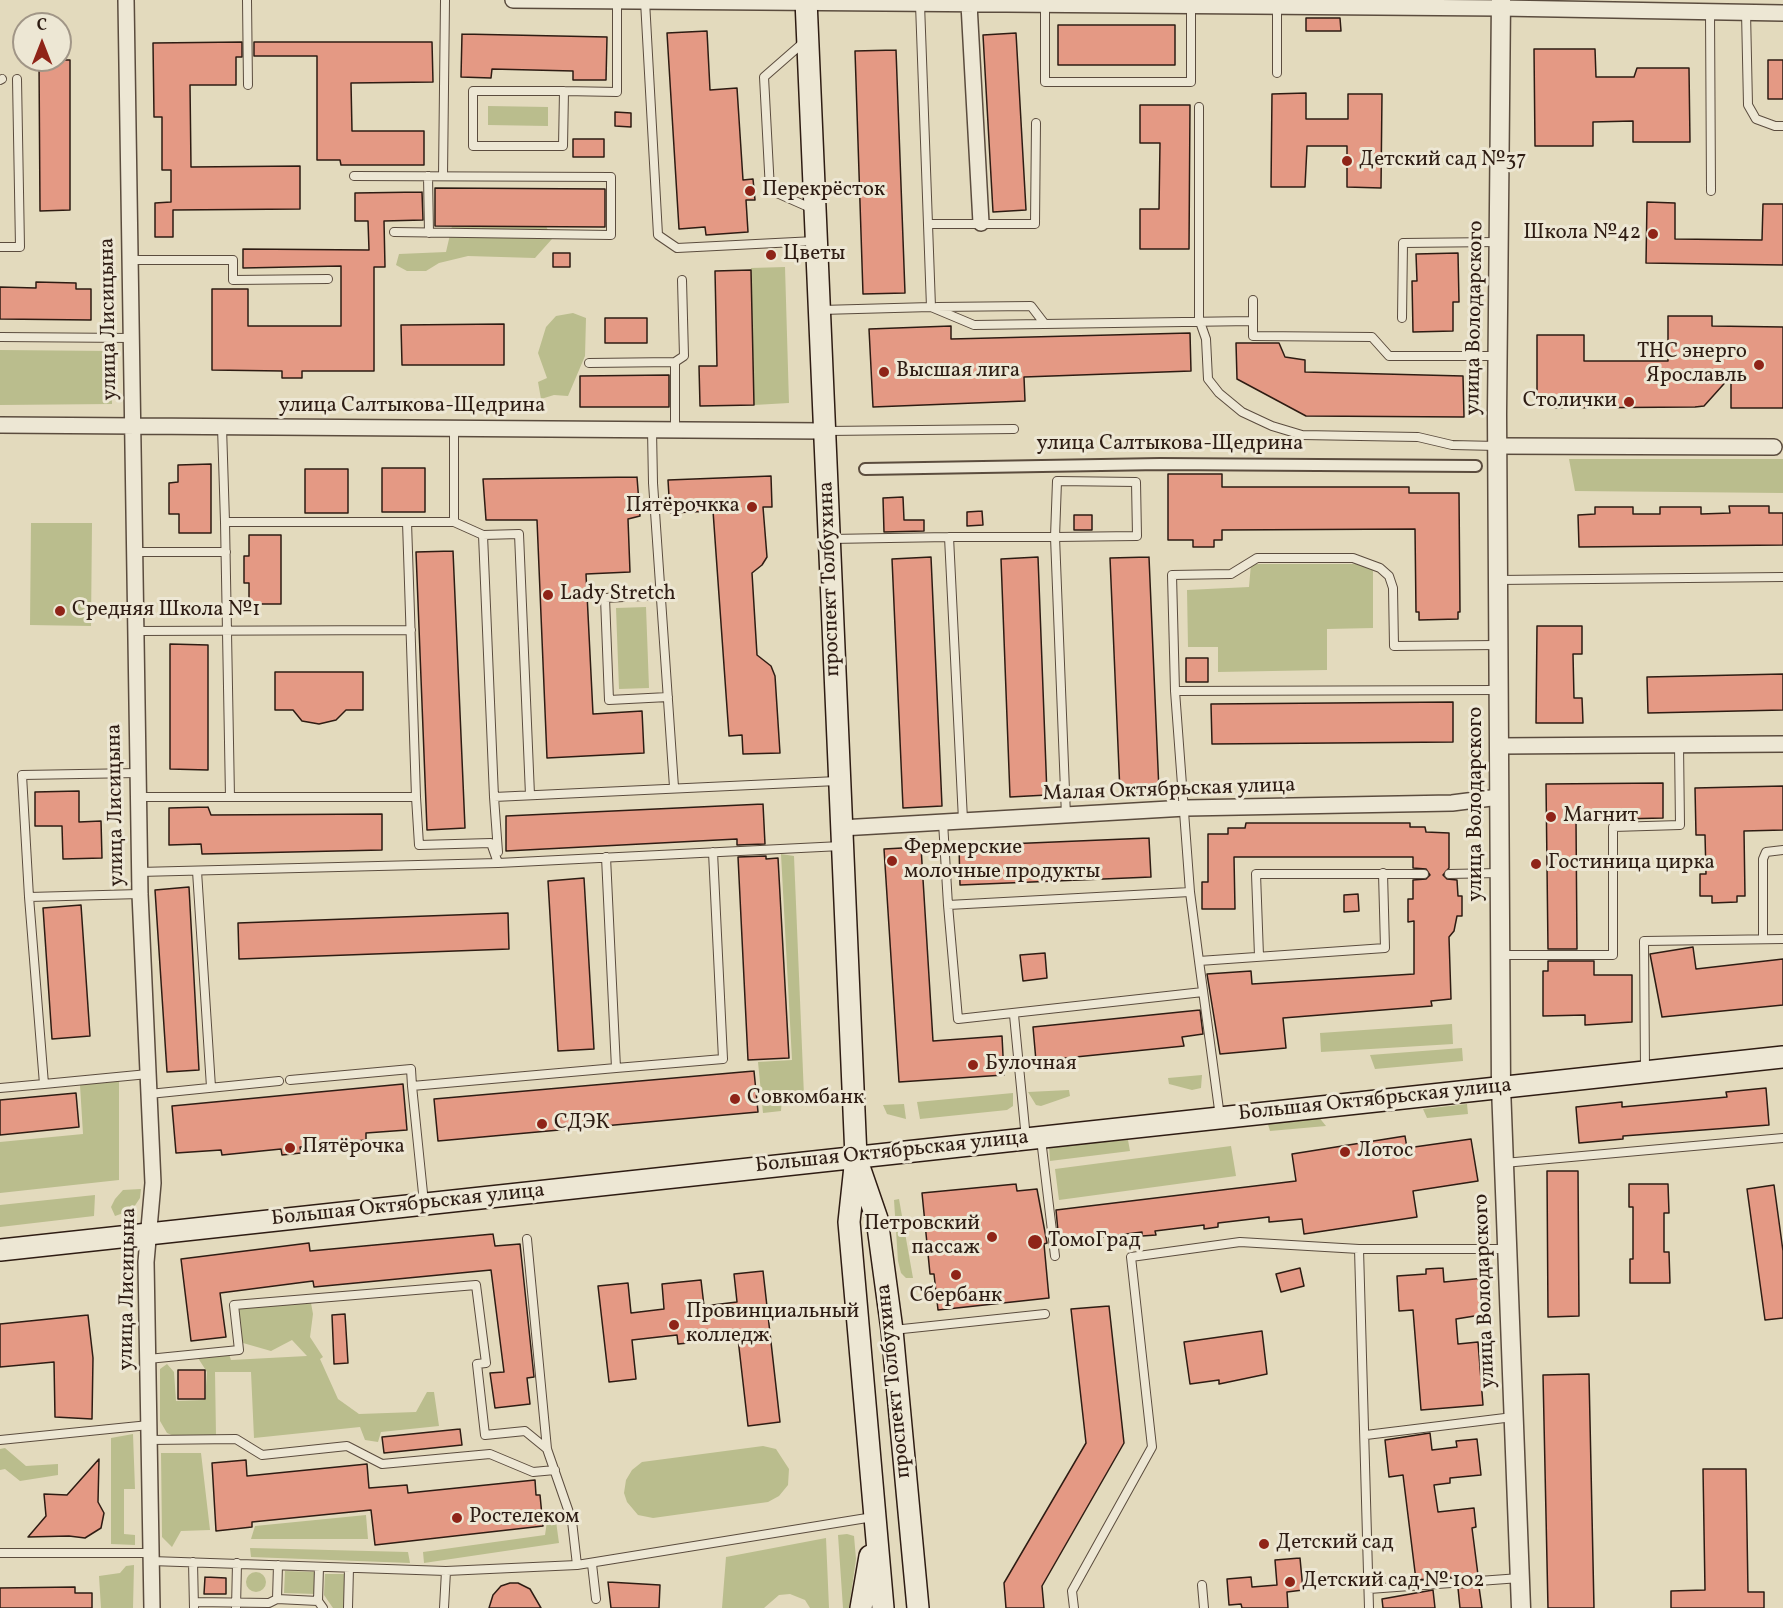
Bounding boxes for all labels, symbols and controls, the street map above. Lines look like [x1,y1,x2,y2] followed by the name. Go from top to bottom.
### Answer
[12,12,72,72] north arrow
[37,15,47,37] text: С
[1359,148,1526,174] place label: Детский сад №37
[1340,154,1354,168] marker: Детский сад №37
[762,178,885,204] place label: Перекрёсток
[743,184,757,198] marker: Перекрёсток
[1462,220,1490,416] street label: улица Володарского
[1523,221,1641,247] place label: Школа №42
[1646,227,1660,241] marker: Школа №42
[96,237,124,401] street label: улица Лисицына
[783,242,845,268] place label: Цветы
[764,248,778,262] marker: Цветы
[1637,340,1747,390] place label: ТНС энерго Ярославль
[1752,358,1766,372] marker: ТНС энерго Ярославль
[896,359,1020,385] place label: Высшая лига
[877,365,891,379] marker: Высшая лига
[1523,389,1617,415] place label: Столички
[279,394,545,420] street label: улица Салтыкова-Щедрина
[1622,395,1636,409] marker: Столички
[1037,432,1303,458] street label: улица Салтыкова-Щедрина
[815,481,847,677] street label: проспект Толбухина
[626,494,740,520] place label: Пятёрочкка
[745,500,759,514] marker: Пятёрочкка
[560,582,676,608] place label: Lady Stretch
[541,588,555,602] marker: Lady Stretch
[72,598,260,624] place label: Средняя Школа №1
[53,604,67,618] marker: Средняя Школа №1
[1464,707,1490,901] street label: улица Володарского
[103,723,131,887] street label: улица Лисицына
[1042,774,1296,808] street label: Малая Октябрьская улица
[1563,804,1638,830] place label: Магнит
[1544,810,1558,824] marker: Магнит
[904,836,1100,886] place label: Фермерские молочные продукты
[1548,851,1715,877] place label: Гостиница цирка
[885,854,899,868] marker: Фермерские молочные продукты
[1529,857,1543,871] marker: Гостиница цирка
[985,1052,1077,1078] place label: Булочная
[966,1058,980,1072] marker: Булочная
[1237,1074,1513,1128] street label: Большая Октябрьская улица
[747,1086,864,1112] place label: Совкомбанк
[728,1092,742,1106] marker: Совкомбанк
[554,1111,610,1137] place label: СДЭК
[535,1117,549,1131] marker: СДЭК
[754,1126,1030,1180] street label: Большая Октябрьская улица
[302,1135,405,1161] place label: Пятёрочка
[1357,1139,1413,1165] place label: Лотос
[283,1141,297,1155] marker: Пятёрочка
[1338,1145,1352,1159] marker: Лотос
[270,1179,546,1233] street label: Большая Октябрьская улица
[1470,1193,1502,1389] street label: улица Володарского
[115,1207,143,1371] street label: улица Лисицына
[864,1212,980,1262] place label: Петровский пассаж
[1048,1229,1141,1255] place label: ТомоГрад
[985,1230,999,1244] marker: Петровский пассаж
[1026,1233,1044,1251] marker: ТомоГрад
[949,1268,963,1282] marker: Сбербанк
[872,1282,918,1480] street label: проспект Толбухина
[910,1284,1002,1310] place label: Сбербанк
[686,1300,859,1350] place label: Провинциальный колледж
[667,1318,681,1332] marker: Провинциальный колледж
[469,1505,579,1531] place label: Ростелеком
[450,1511,464,1525] marker: Ростелеком
[1276,1531,1394,1557] place label: Детский сад
[1257,1537,1271,1551] marker: Детский сад
[1302,1569,1485,1595] place label: Детский сад № 102
[1283,1575,1297,1589] marker: Детский сад № 102

